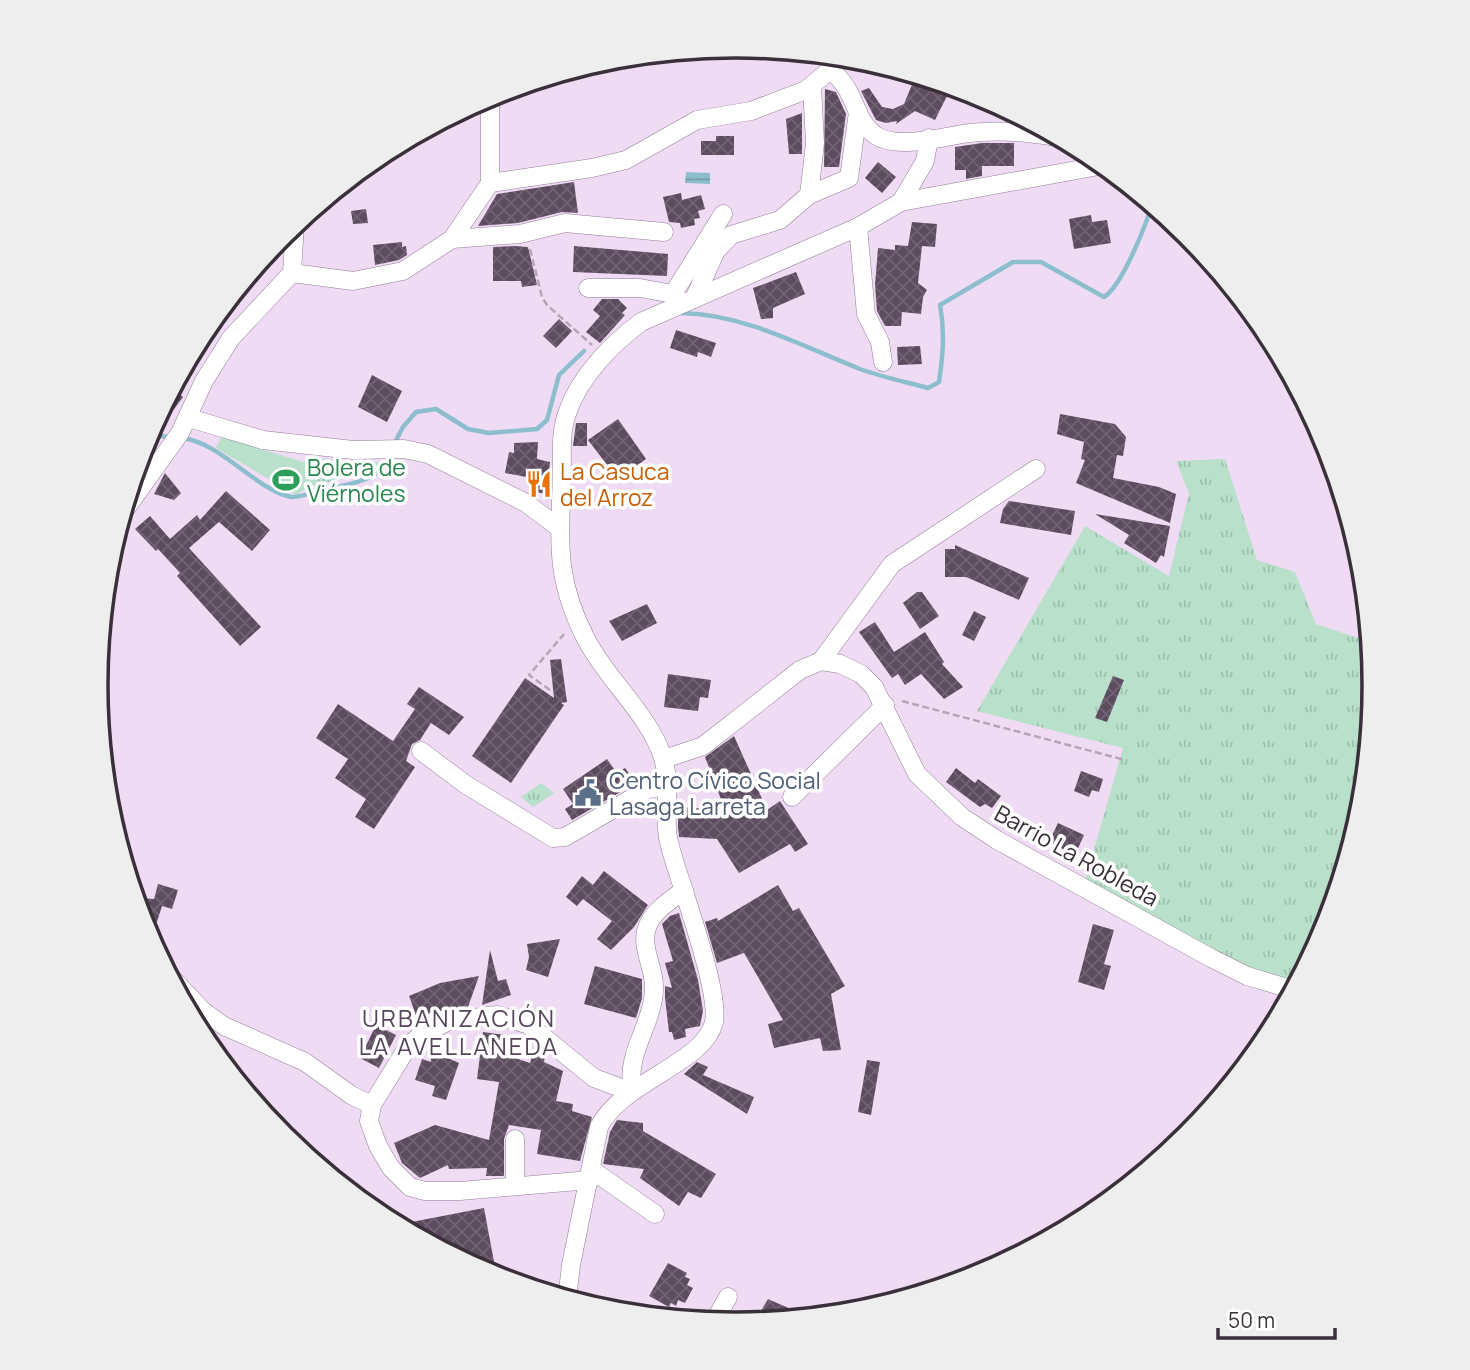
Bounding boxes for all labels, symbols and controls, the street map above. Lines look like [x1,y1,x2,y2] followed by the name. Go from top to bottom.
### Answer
[307,451,406,509] place label: Bolera de Viérnoles
[560,455,670,513] place label: La Casuca del Arroz
[271,465,301,495] sports icon: Bolera de Viérnoles
[524,469,554,499] restaurant icon: La Casuca del Arroz
[609,764,821,822] place label: Centro Cívico Social Lasaga Larreta
[573,778,603,808] public building icon: Centro Cívico Social Lasaga Larreta
[989,797,1165,913] street label: Barrio La Robleda
[359,1001,559,1062] district label: URBANIZACIÓN LA AVELLANEDA
[1218,1296,1335,1340] scale bar
[1228,1306,1275,1334] text: 50 m

